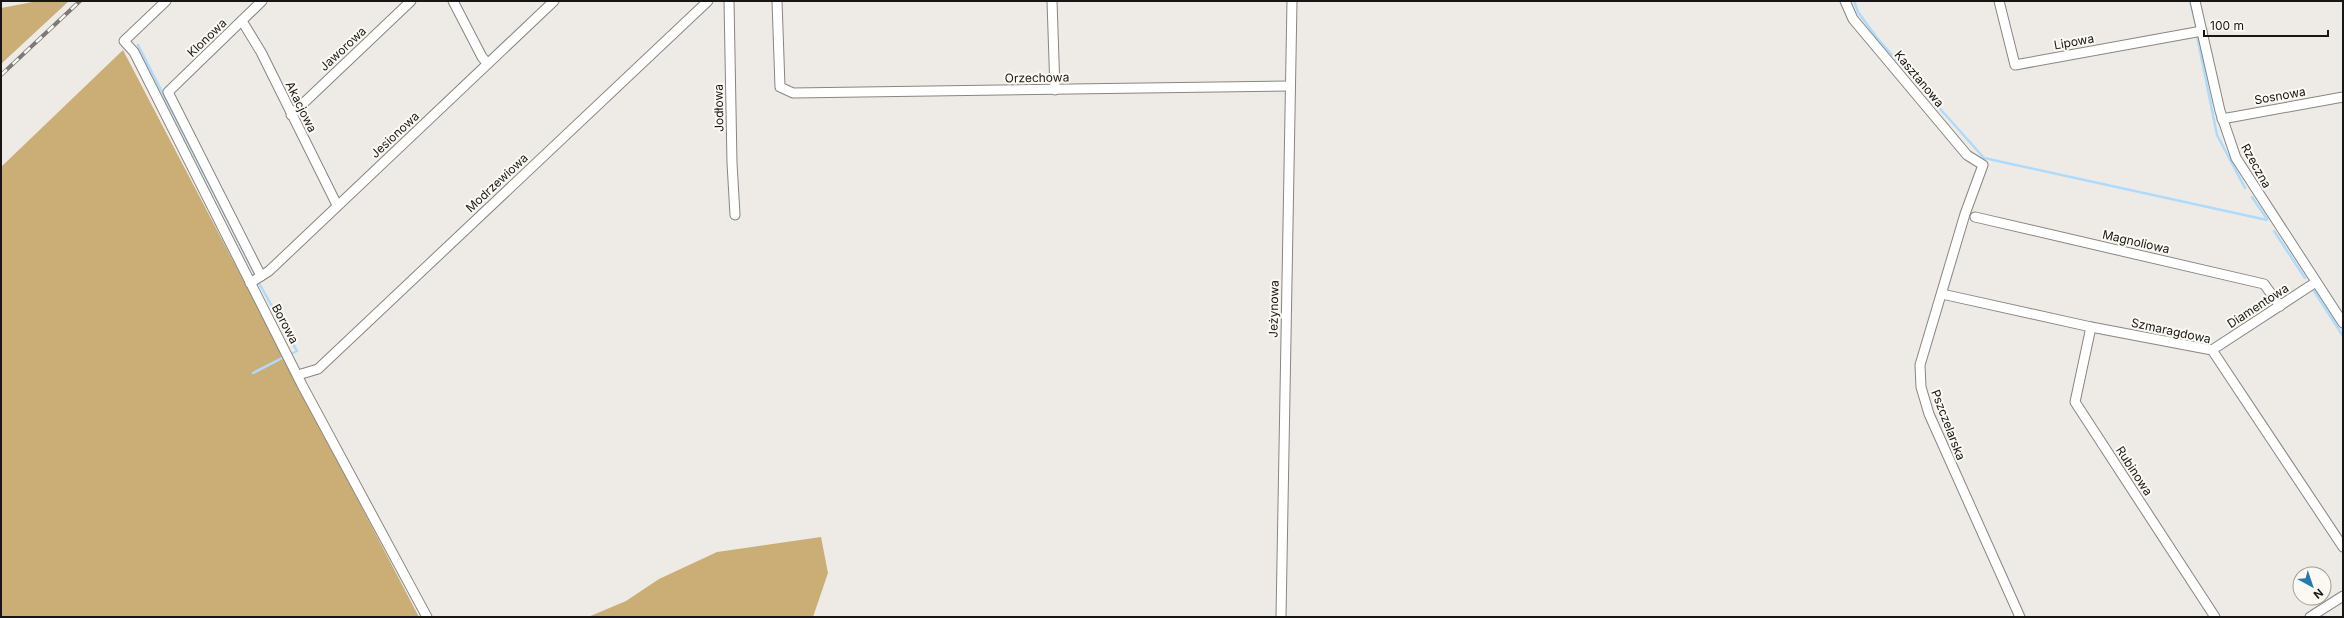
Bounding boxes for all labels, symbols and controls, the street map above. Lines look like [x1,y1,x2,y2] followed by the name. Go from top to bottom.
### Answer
[2204,12,2328,38] scale bar
[184,15,229,60] street label: Klonowa
[2210,18,2244,33] text: 100 m
[316,23,369,74] street label: Jaworowa
[2053,31,2095,52] street label: Lipowa
[1891,47,1947,110] street label: Kasztanowa
[1005,69,1069,86] street label: Orzechowa
[283,79,320,135] street label: Akacjowa
[711,84,726,132] street label: Jodłowa
[2253,84,2307,107] street label: Sosnowa
[367,108,422,161] street label: Jesionowa
[2238,141,2275,191] street label: Rzeczna
[463,150,531,215] street label: Modrzewiowa
[2101,226,2171,257] street label: Magnoliowa
[1265,280,1282,338] street label: Jeżynowa
[2224,280,2291,331] street label: Diamentowa
[269,301,302,346] street label: Borowa
[2130,315,2212,346] street label: Szmaragdowa
[1928,387,1969,462] street label: Pszczelarska
[2113,443,2156,498] street label: Rubinowa
[2292,566,2332,606] north arrow
[2311,586,2326,602] text: N

